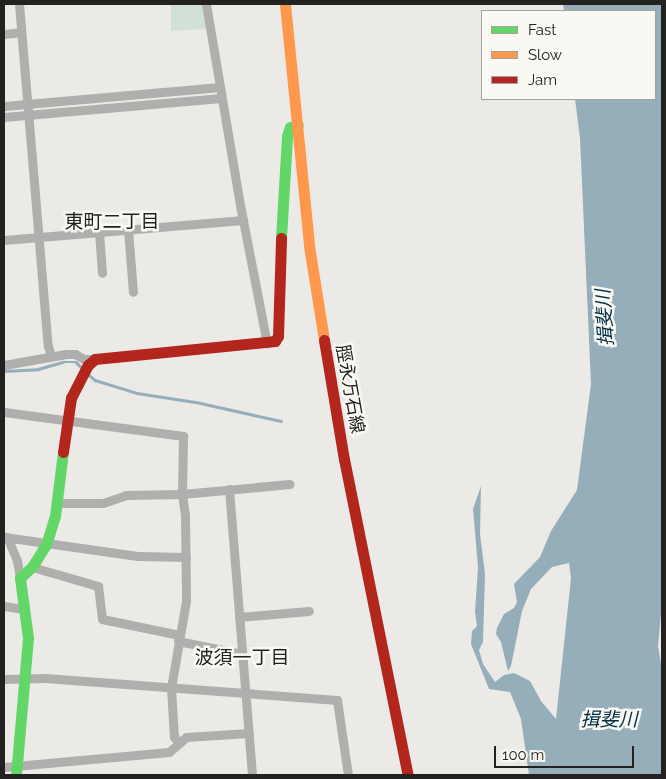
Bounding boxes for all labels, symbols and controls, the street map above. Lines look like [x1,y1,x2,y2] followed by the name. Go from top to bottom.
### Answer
[481,10,656,100] legend
[528,21,556,39] text: Fast
[528,46,562,64] text: Slow
[528,71,557,89] text: Jam
[65,211,159,233] district label: 東町二丁目
[592,289,618,347] water label: 揖斐川
[332,343,368,435] street label: 脛永万石線
[195,647,289,669] district label: 波須一丁目
[581,709,637,731] water label: 揖斐川
[496,736,636,768] scale bar
[502,746,544,764] text: 100 m

